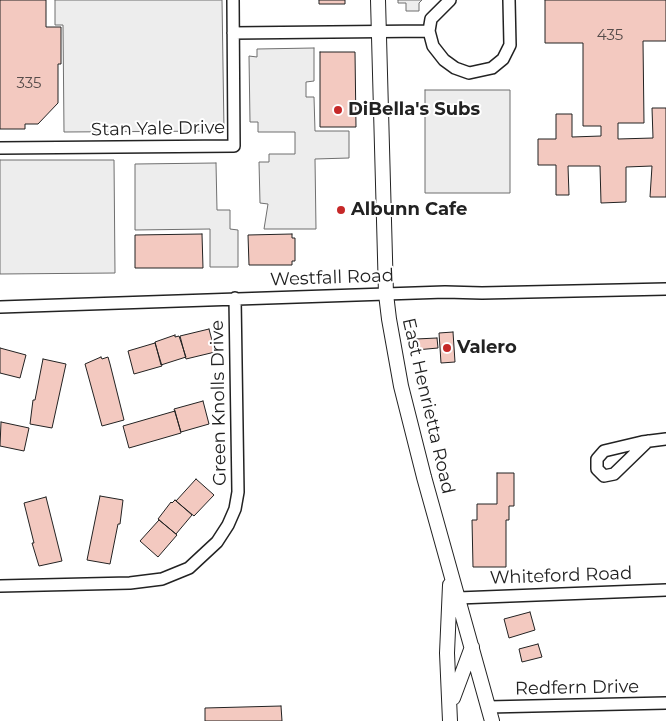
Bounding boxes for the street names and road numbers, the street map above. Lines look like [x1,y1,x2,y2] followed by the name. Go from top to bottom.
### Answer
[91,117,225,141] street label: Stan Yale Drive
[270,265,394,291] street label: Westfall Road
[397,316,459,496] street label: East Henrietta Road
[207,320,231,486] street label: Green Knolls Drive
[489,563,633,589] street label: Whiteford Road
[515,676,639,700] street label: Redfern Drive

